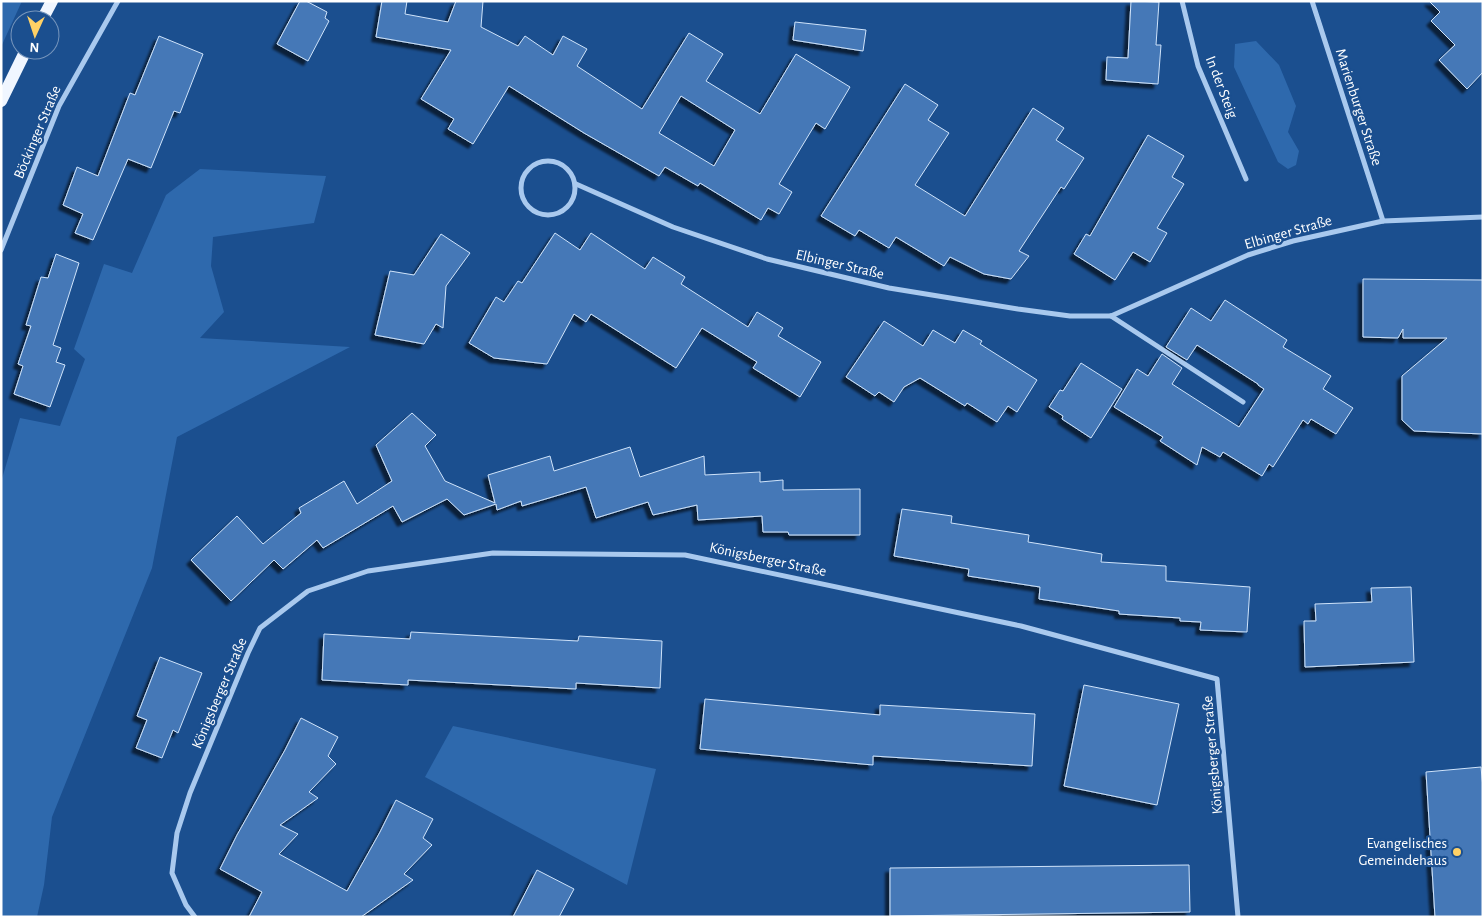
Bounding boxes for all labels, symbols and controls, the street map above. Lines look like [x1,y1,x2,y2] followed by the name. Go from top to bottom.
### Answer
[10,10,60,60] north arrow
[29,40,40,54] text: N
[1333,47,1385,168] street label: Marienburger Straße
[1203,54,1241,121] street label: In der Steig
[11,83,64,181] street label: Böckinger Straße
[1243,213,1334,252] street label: Elbinger Straße
[794,247,886,282] street label: Elbinger Straße
[708,540,828,579] street label: Königsberger Straße
[189,635,250,751] street label: Königsberger Straße
[1200,695,1225,815] street label: Königsberger Straße
[1358,836,1447,868] place label: Evangelisches Gemeindehaus
[1451,846,1463,858] marker: Evangelisches Gemeindehaus

